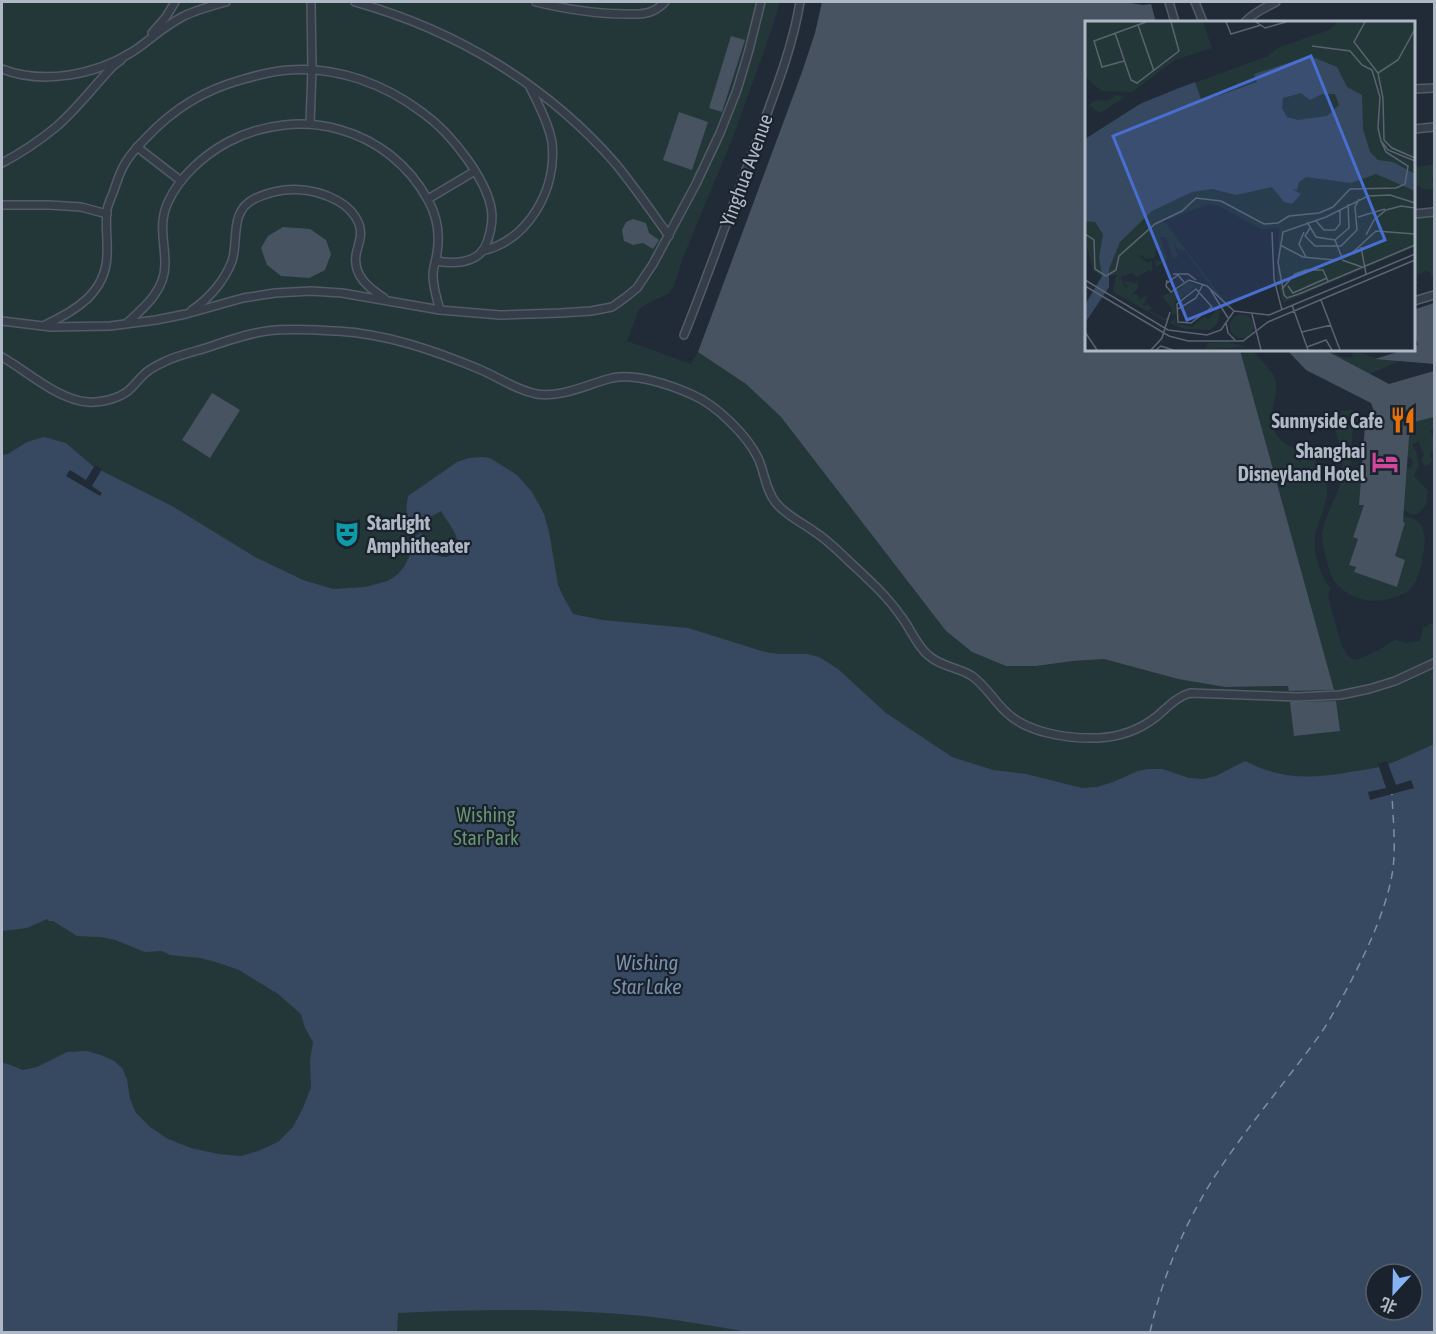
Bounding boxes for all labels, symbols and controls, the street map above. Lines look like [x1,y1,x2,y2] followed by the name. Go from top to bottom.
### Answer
[1085,21,1415,351] inset map
[715,111,777,229] street label: Yinghua Avenue
[1388,405,1418,435] restaurant icon: Sunnyside Cafe
[1271,409,1383,432] place label: Sunnyside Cafe
[1238,439,1366,485] place label: Shanghai Disneyland Hotel
[1370,447,1400,477] hotel icon: Shanghai Disneyland Hotel
[366,511,470,557] place label: Starlight Amphitheater
[332,519,362,549] theatre icon: Starlight Amphitheater
[453,803,519,849] park label: Wishing Star Park
[611,950,682,998] water label: Wishing Star Lake
[1364,1262,1424,1322] north arrow
[1378,1295,1399,1317] text: 北

